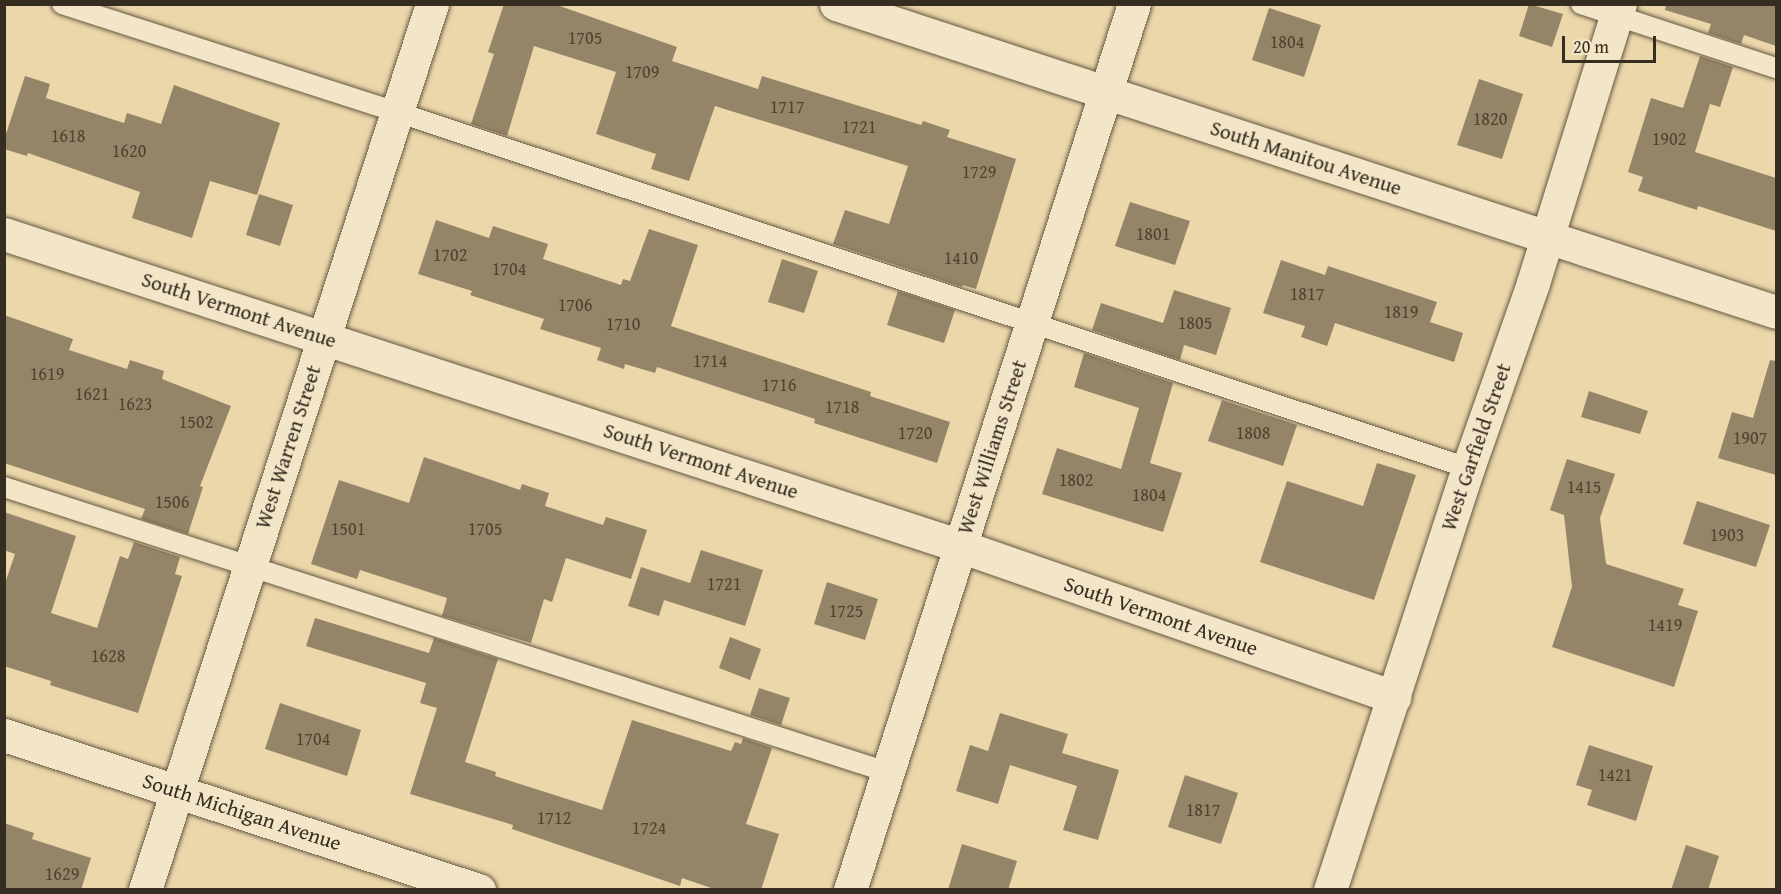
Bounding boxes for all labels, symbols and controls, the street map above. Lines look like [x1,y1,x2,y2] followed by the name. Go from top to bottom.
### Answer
[1565,24,1660,62] scale bar
[568,27,602,49] house number: 1705
[1270,31,1304,53] house number: 1804
[1573,33,1609,60] text: 20 m
[625,61,659,83] house number: 1709
[770,96,804,118] house number: 1717
[1473,108,1507,130] house number: 1820
[1207,115,1405,201] street label: South Manitou Avenue
[842,116,876,138] house number: 1721
[51,125,85,147] house number: 1618
[1652,128,1686,150] house number: 1902
[112,140,146,162] house number: 1620
[962,161,996,183] house number: 1729
[1136,223,1170,245] house number: 1801
[433,244,467,266] house number: 1702
[944,247,978,269] house number: 1410
[492,258,526,280] house number: 1704
[138,267,340,353] street label: South Vermont Avenue
[1290,283,1324,305] house number: 1817
[558,294,592,316] house number: 1706
[1384,301,1418,323] house number: 1819
[1178,312,1212,334] house number: 1805
[606,313,640,335] house number: 1710
[693,350,727,372] house number: 1714
[952,357,1032,537] street label: West Williams Street
[1436,360,1516,534] street label: West Garfield Street
[250,362,326,532] street label: West Warren Street
[30,363,64,385] house number: 1619
[762,374,796,396] house number: 1716
[75,383,109,405] house number: 1621
[118,393,152,415] house number: 1623
[825,396,859,418] house number: 1718
[179,411,213,433] house number: 1502
[600,418,802,504] street label: South Vermont Avenue
[898,422,932,444] house number: 1720
[1236,422,1270,444] house number: 1808
[1733,427,1767,449] house number: 1907
[1059,469,1093,491] house number: 1802
[1567,476,1601,498] house number: 1415
[1132,484,1166,506] house number: 1804
[155,491,189,513] house number: 1506
[331,518,365,540] house number: 1501
[468,518,502,540] house number: 1705
[1710,524,1744,546] house number: 1903
[1061,571,1261,661] street label: South Vermont Avenue
[707,573,741,595] house number: 1721
[829,600,863,622] house number: 1725
[1648,614,1682,636] house number: 1419
[91,645,125,667] house number: 1628
[296,728,330,750] house number: 1704
[1598,764,1632,786] house number: 1421
[140,768,344,856] street label: South Michigan Avenue
[1186,799,1220,821] house number: 1817
[537,807,571,829] house number: 1712
[632,817,666,839] house number: 1724
[45,863,79,885] house number: 1629

